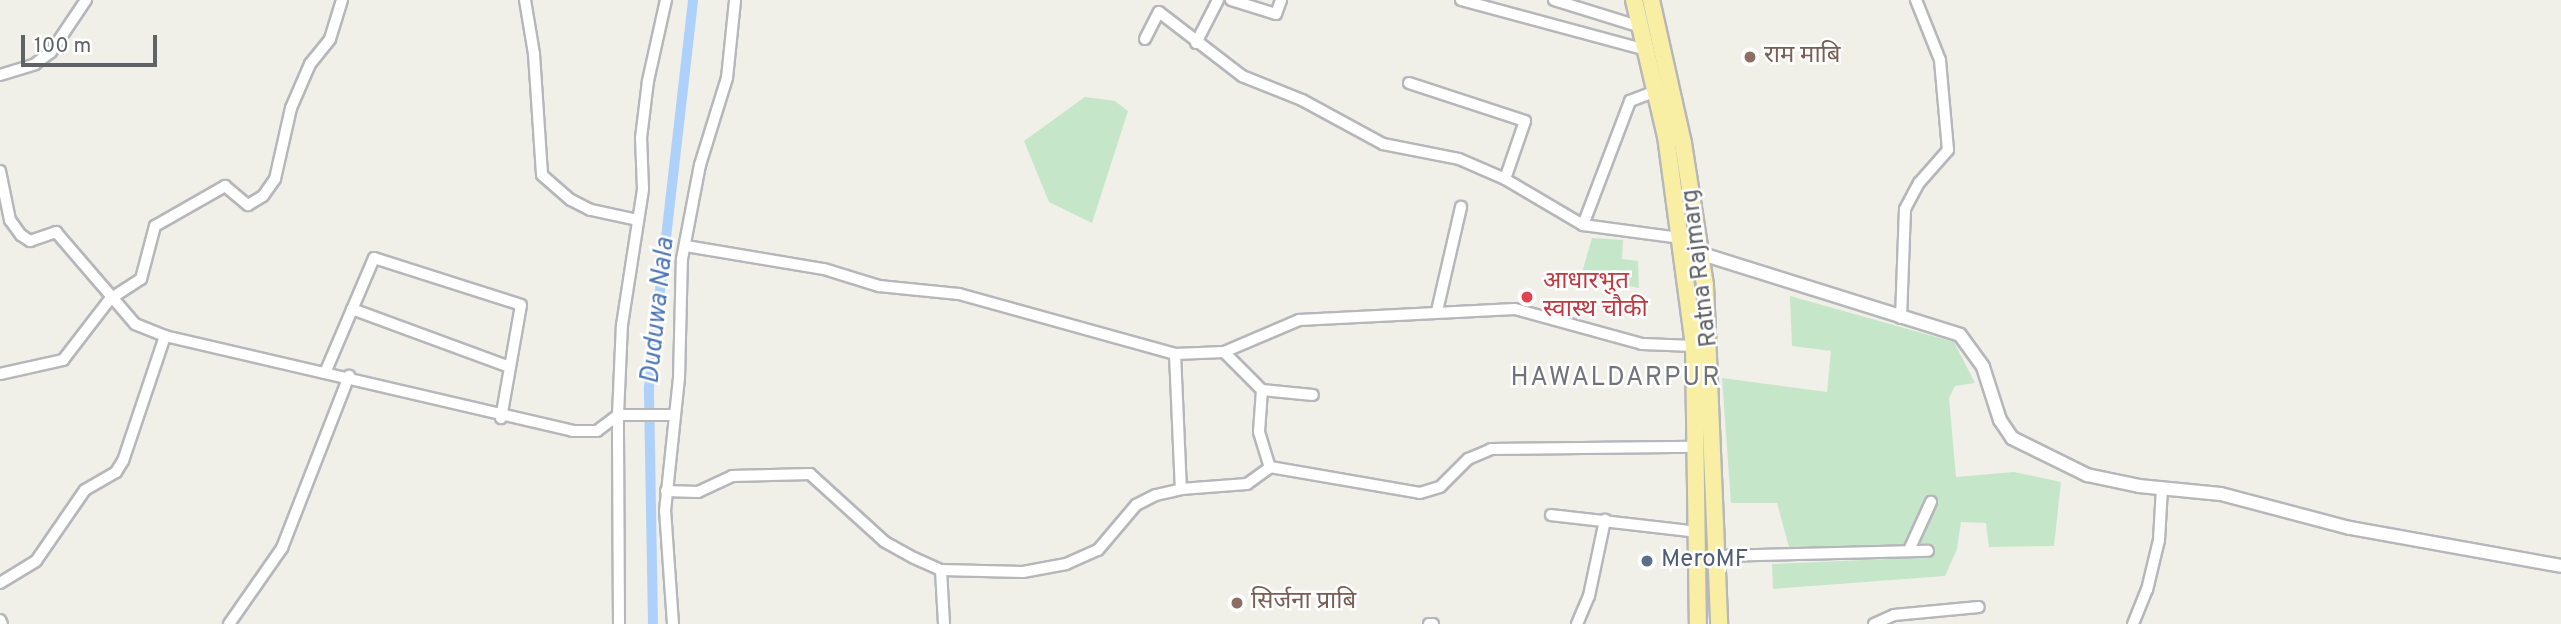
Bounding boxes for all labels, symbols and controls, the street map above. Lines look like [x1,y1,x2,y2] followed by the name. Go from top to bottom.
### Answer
[24,21,161,65] scale bar
[34,33,91,60] text: 100 m
[1764,43,1841,71] place label: राम माबि
[1742,49,1758,65] marker: राम माबि
[1677,187,1725,349] street label: Ratna Rajmarg
[636,236,682,386] water label: Duduwa Nala
[1543,269,1648,325] place label: आधारभुत स्वास्थ चौकी
[1517,287,1537,307] marker: आधारभुत स्वास्थ चौकी
[1512,363,1720,395] district label: HAWALDARPUR
[1661,547,1748,575] place label: MeroMF
[1639,553,1655,569] marker: MeroMF
[1251,589,1356,617] place label: सिर्जना प्राबि
[1229,595,1245,611] marker: सिर्जना प्राबि

